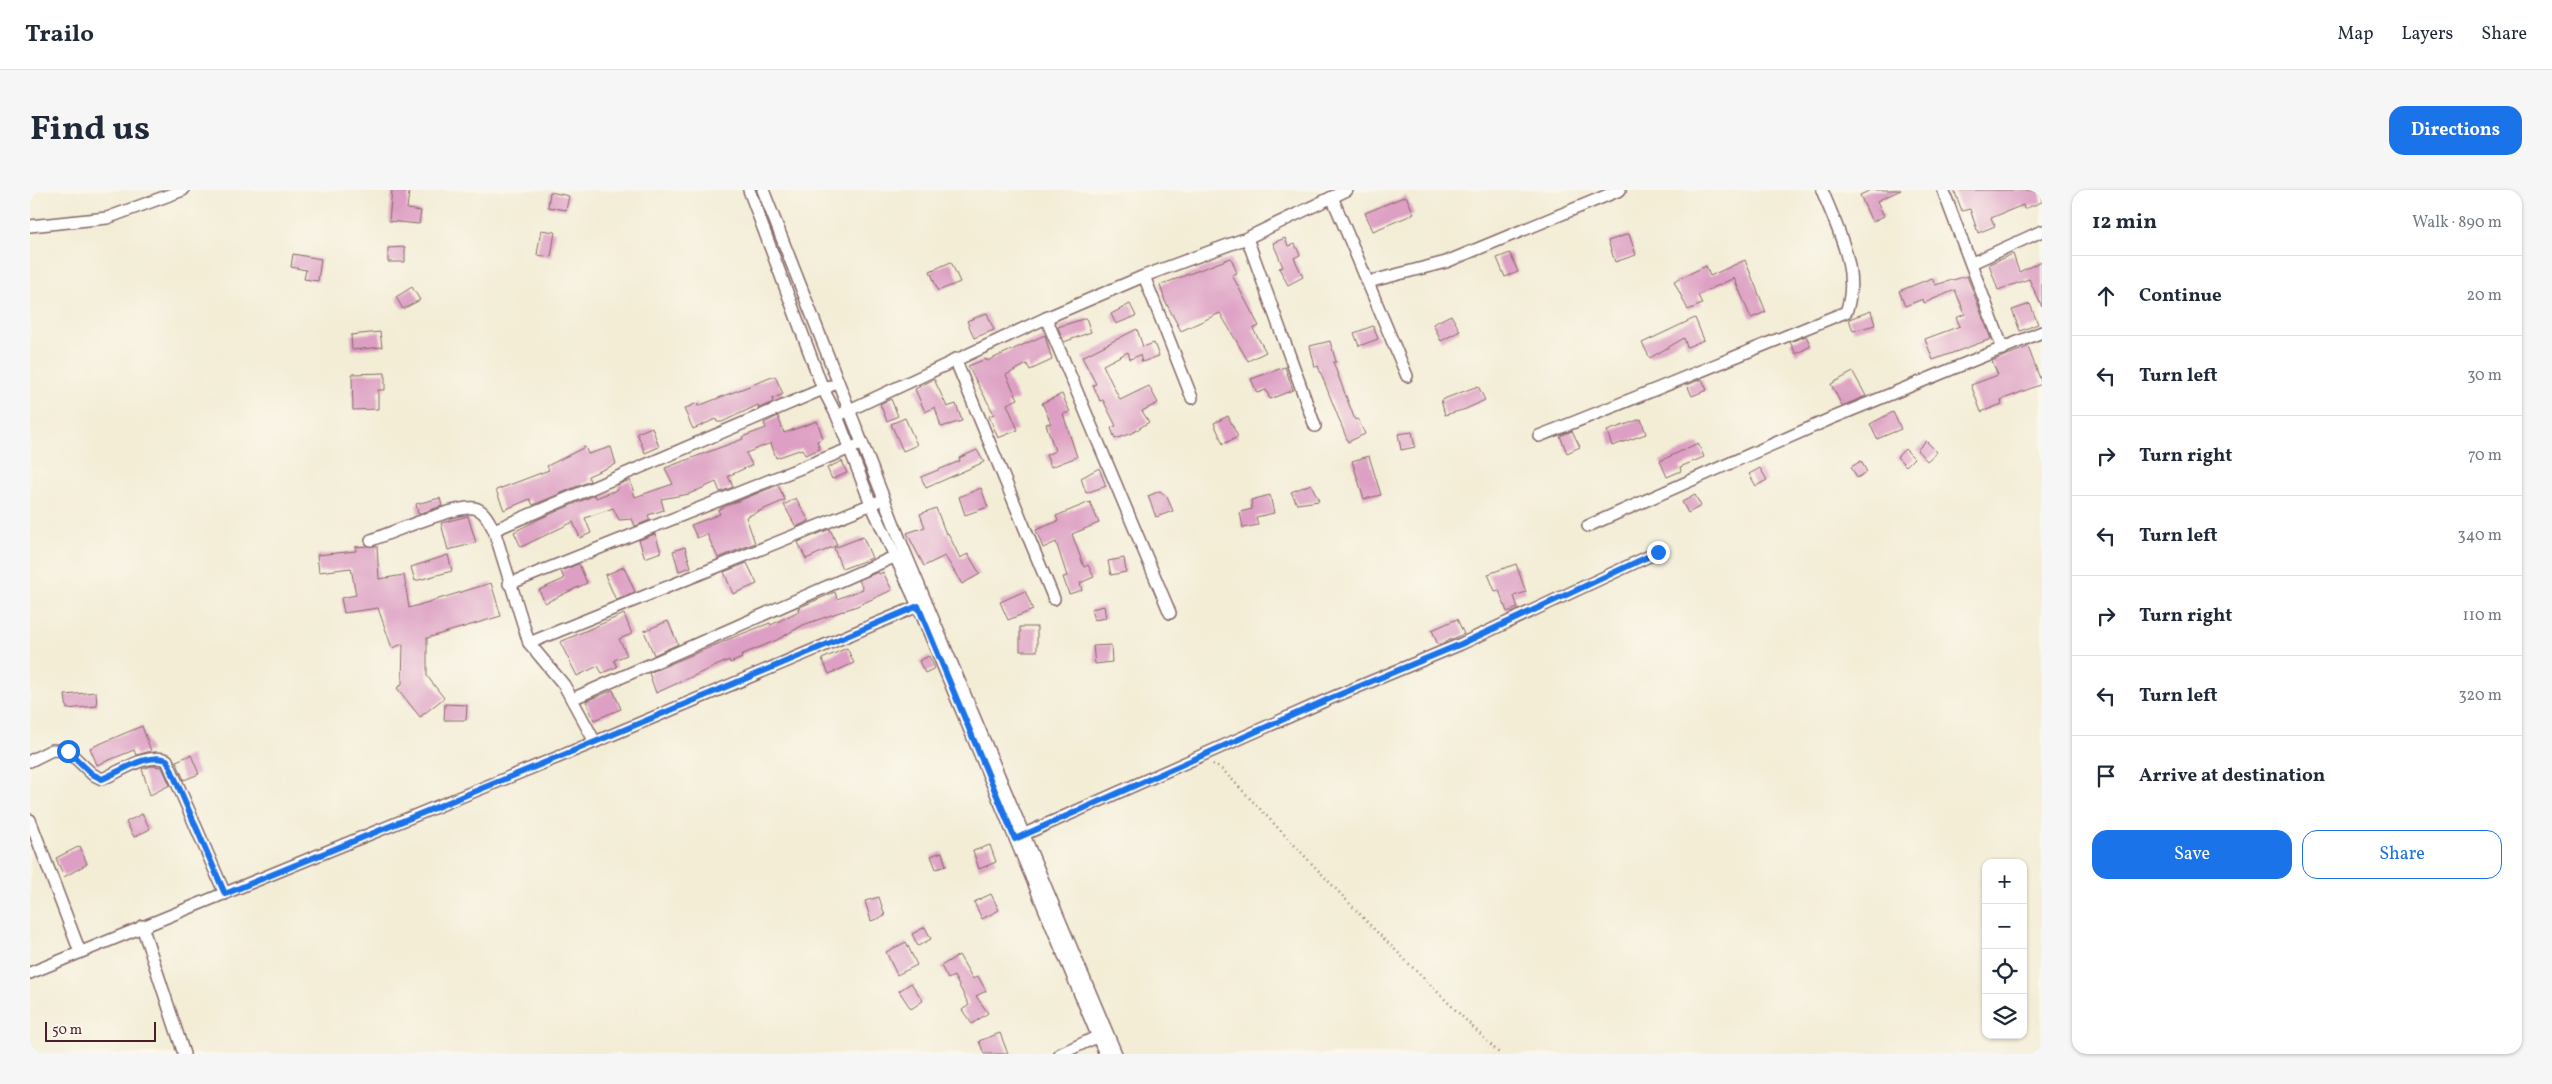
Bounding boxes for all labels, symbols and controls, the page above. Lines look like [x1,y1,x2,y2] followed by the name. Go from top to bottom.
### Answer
[25,18,94,52] text: Trailo
[2337,22,2373,47] text: Map
[2401,22,2453,47] text: Layers
[2481,22,2527,47] text: Share
[30,106,150,154] text: Find us
[2389,106,2522,155] button: Directions
[2092,208,2157,237] text: 12 min
[2412,212,2502,234] text: Walk · 890 m
[2092,282,2120,310] icon: ahead
[2139,283,2222,309] text: Continue
[2467,285,2502,307] text: 20 m
[2092,362,2120,390] icon: left
[2139,363,2218,389] text: Turn left
[2467,365,2502,387] text: 30 m
[2092,442,2120,470] icon: right
[2139,443,2232,469] text: Turn right
[2468,445,2502,467] text: 70 m
[2092,522,2120,550] icon: left
[2139,523,2218,549] text: Turn left
[2458,525,2502,547] text: 340 m
[1647,541,1670,564] route end
[2092,602,2120,630] icon: right
[2139,603,2232,629] text: Turn right
[2463,605,2502,627] text: 110 m
[2092,682,2120,710] icon: left
[2139,683,2218,709] text: Turn left
[2458,685,2502,707] text: 320 m
[57,740,80,763] route start
[2092,762,2120,790] icon: arrive
[2139,763,2325,789] text: Arrive at destination
[2092,830,2292,879] button: Save
[2302,830,2502,879] button: Share
[1982,859,2027,1039] map controls
[1982,859,2027,904] button: +
[1982,904,2027,949] button: −
[1982,949,2027,994] button: locate
[1982,994,2027,1039] button: layers
[45,1019,156,1042] scale bar
[52,1021,82,1040] text: 50 m

